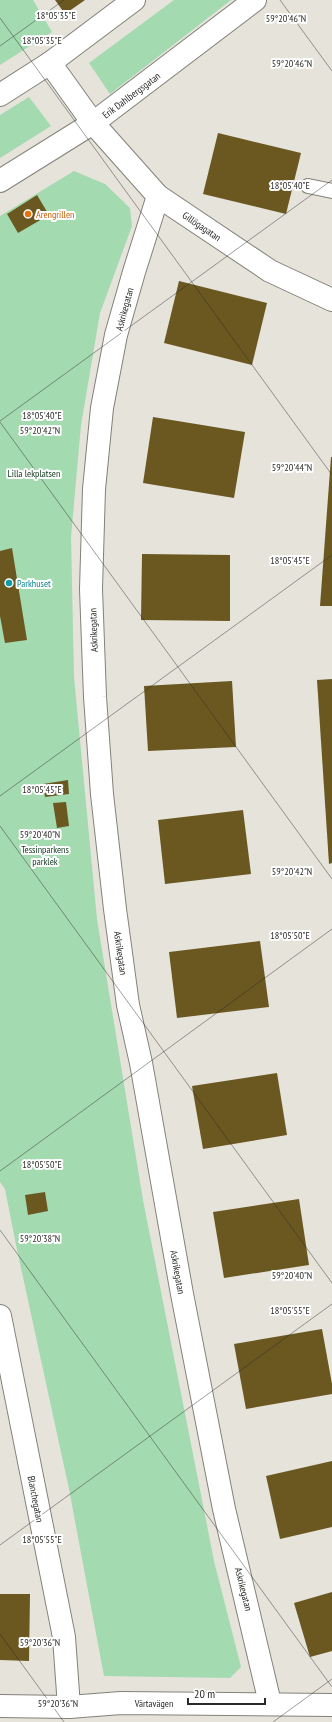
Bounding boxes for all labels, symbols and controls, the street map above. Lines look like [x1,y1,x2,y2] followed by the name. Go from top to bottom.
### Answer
[36,9,76,22] text: 18°05'35"E
[266,12,306,25] text: 59°20'46"N
[22,34,62,47] text: 18°05'35"E
[272,57,312,70] text: 59°20'46"N
[100,69,163,121] street label: Erik Dahlbergsgatan
[270,179,310,192] text: 18°05'40"E
[36,208,74,221] place label: Arengrillen
[23,209,33,219] marker: Arengrillen
[180,209,224,244] street label: Gillögagatan
[112,286,136,332] street label: Askrikegatan
[22,409,62,422] text: 18°05'40"E
[20,424,60,437] text: 59°20'42"N
[272,461,312,474] text: 59°20'44"N
[8,467,60,480] park label: Lilla lekplatsen
[270,554,310,567] text: 18°05'45"E
[17,577,51,590] place label: Parkhuset
[4,578,14,588] marker: Parkhuset
[86,608,101,652] street label: Askrikegatan
[22,783,62,796] text: 18°05'45"E
[20,828,60,841] text: 59°20'40"N
[21,843,69,868] park label: Tessinparkens parklek
[272,865,312,878] text: 59°20'42"N
[270,929,310,942] text: 18°05'50"E
[111,930,130,976] street label: Askrikegatan
[22,1158,62,1171] text: 18°05'50"E
[20,1232,60,1245] text: 59°20'38"N
[167,1249,188,1295] street label: Askrikegatan
[272,1269,312,1282] text: 59°20'40"N
[270,1304,310,1317] text: 18°05'55"E
[25,1475,46,1523] street label: Blanchegatan
[22,1533,62,1546] text: 18°05'55"E
[232,1566,255,1612] street label: Askrikegatan
[20,1636,60,1649] text: 59°20'36"N
[188,1680,265,1706] scale bar
[194,1686,215,1701] text: 20 m
[38,1697,78,1710] text: 59°20'36"N
[134,1697,173,1710] street label: Värtavägen

